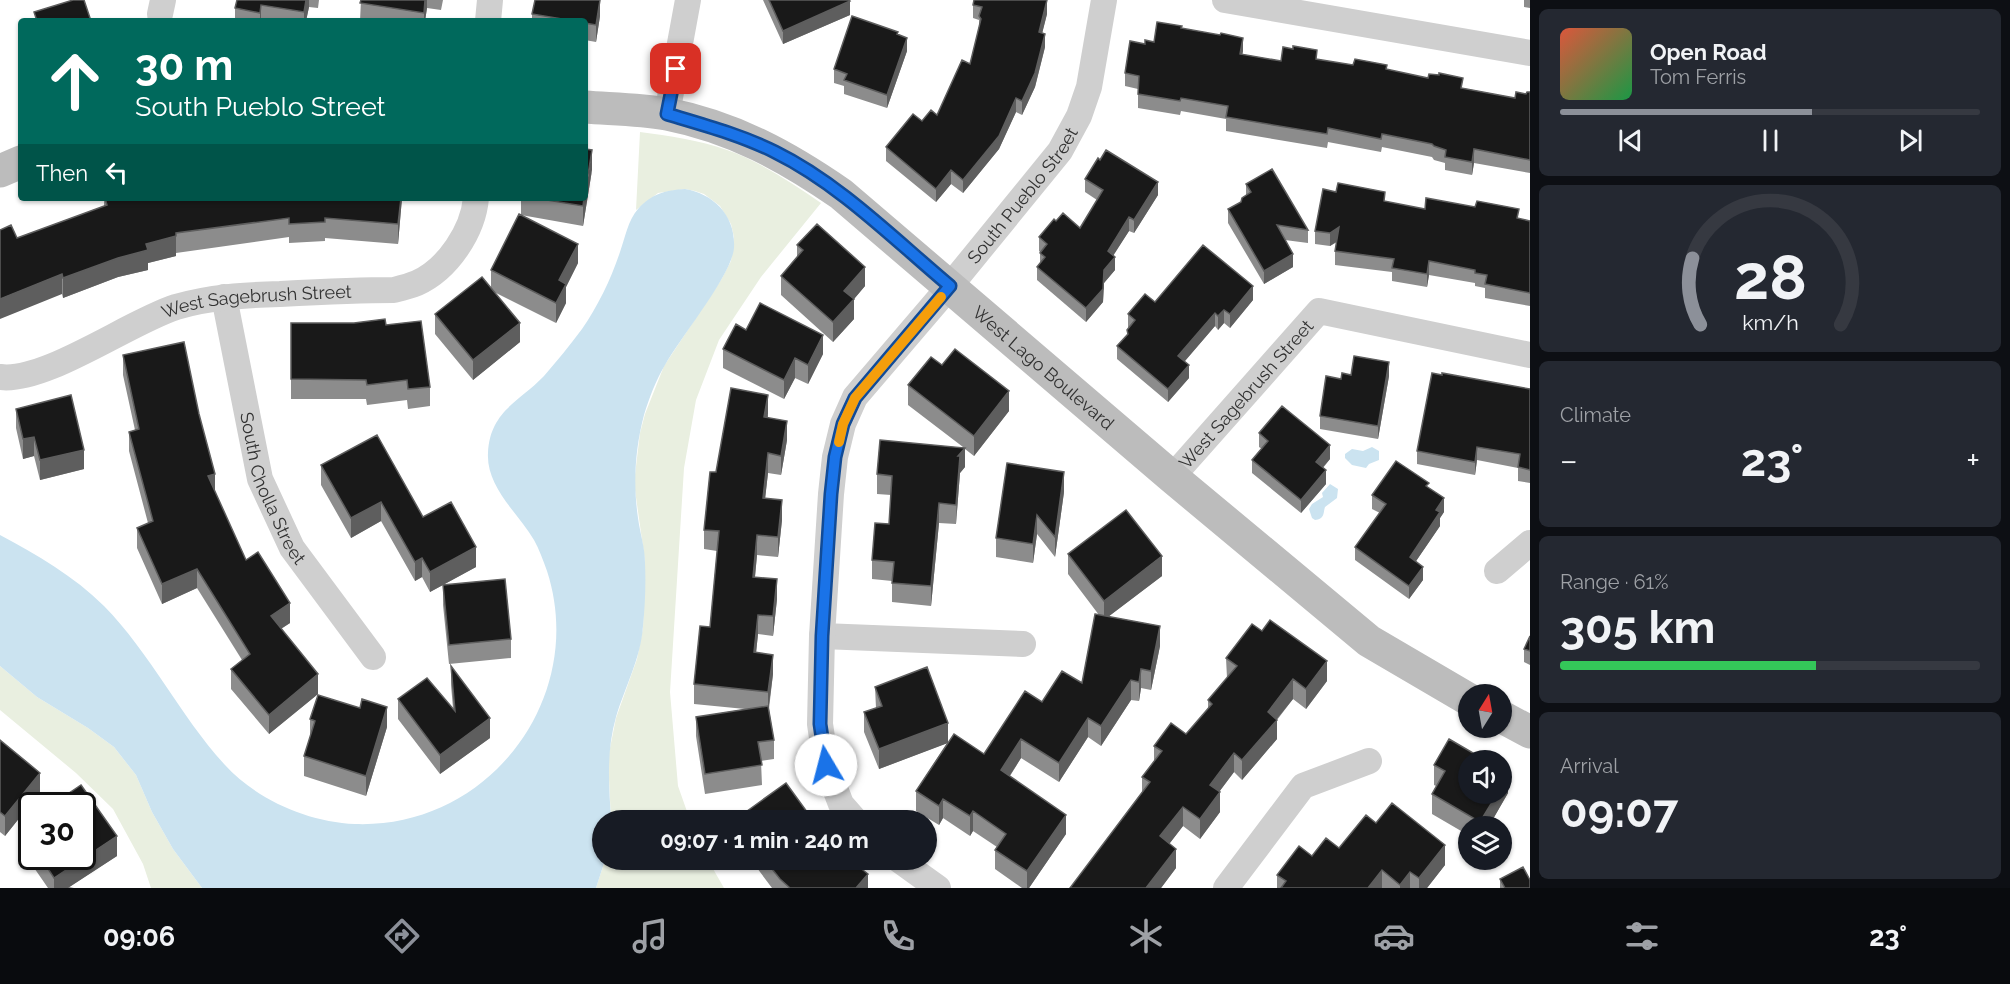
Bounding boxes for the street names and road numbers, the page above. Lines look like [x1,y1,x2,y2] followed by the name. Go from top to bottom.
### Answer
[963,123,1082,267] street label: South Pueblo Street
[158,280,352,322] street label: West Sagebrush Street
[969,301,1119,434] street label: West Lago Boulevard
[1174,315,1317,473] street label: West Sagebrush Street
[236,410,311,568] street label: South Cholla Street

